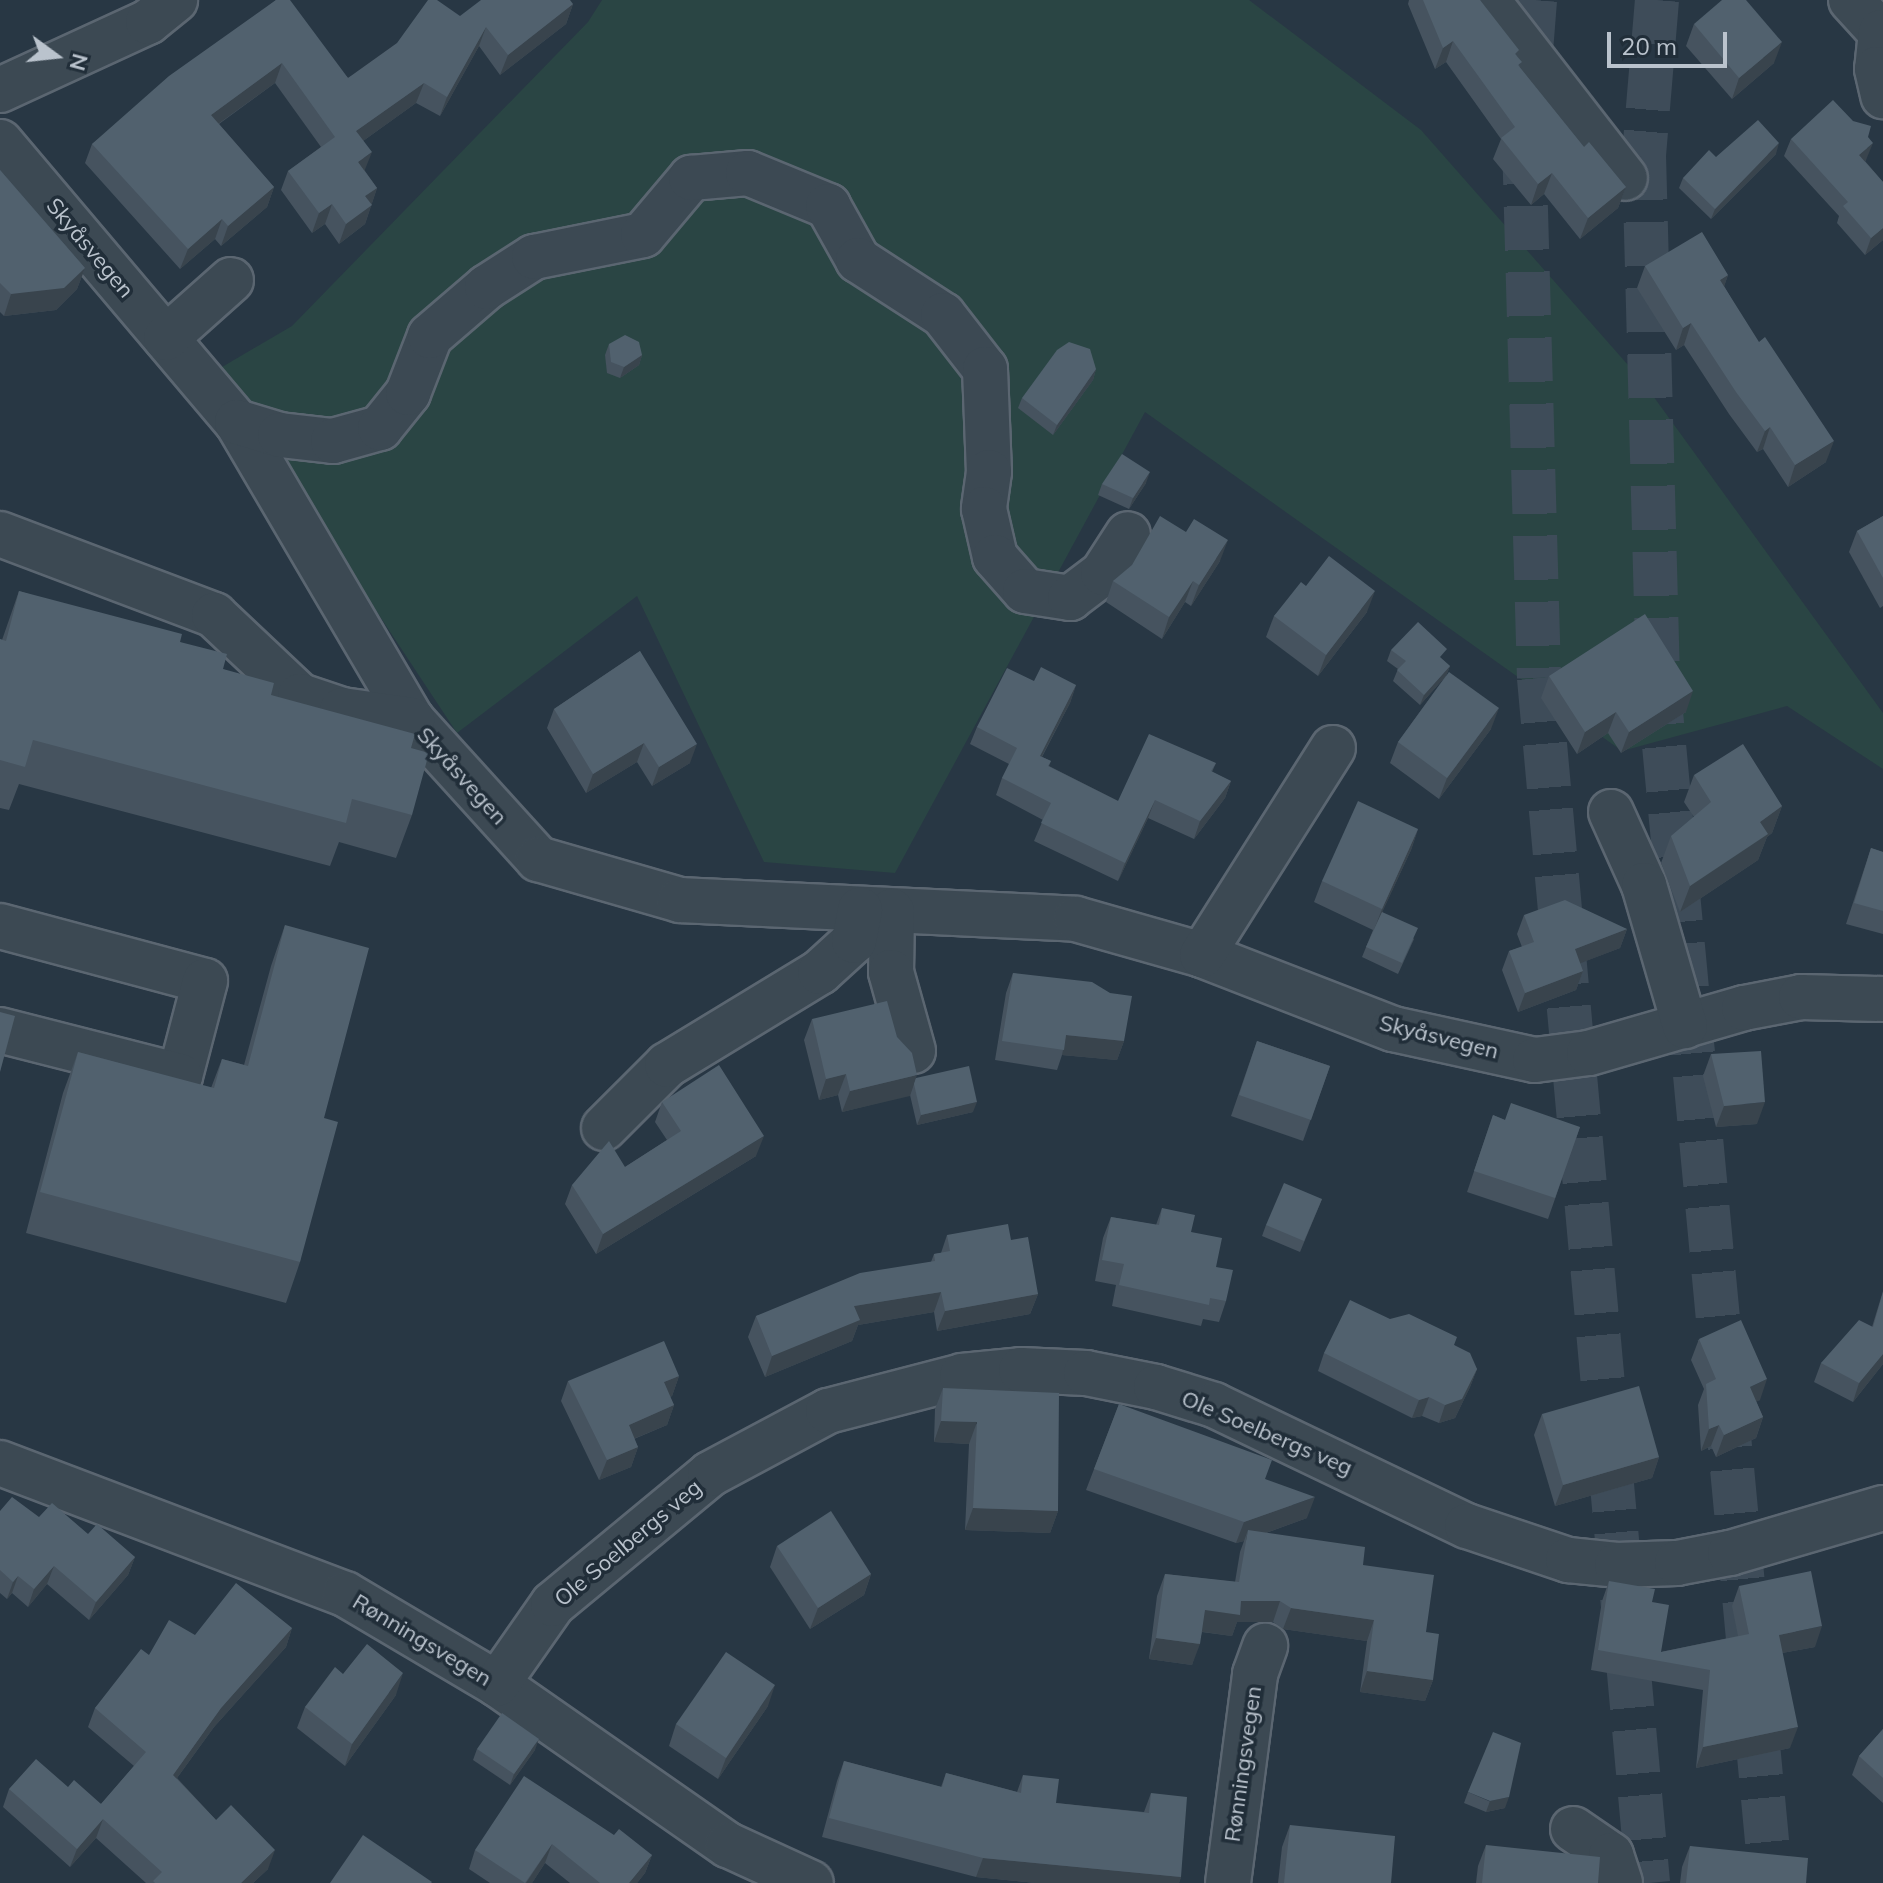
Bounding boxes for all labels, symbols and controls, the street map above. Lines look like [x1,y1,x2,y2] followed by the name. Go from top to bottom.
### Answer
[16,16,96,96] north arrow
[1611,16,1731,66] scale bar
[1621,31,1677,61] text: 20 m
[64,51,95,74] text: N
[41,193,139,303] street label: Skyåsvegen
[411,722,513,830] street label: Skyåsvegen
[1377,1009,1501,1065] street label: Skyåsvegen
[1178,1385,1356,1481] street label: Ole Soelbergs veg
[549,1474,707,1612] street label: Ole Soelbergs veg
[348,1588,496,1692] street label: Rønningsvegen
[1219,1684,1267,1844] street label: Rønningsvegen

